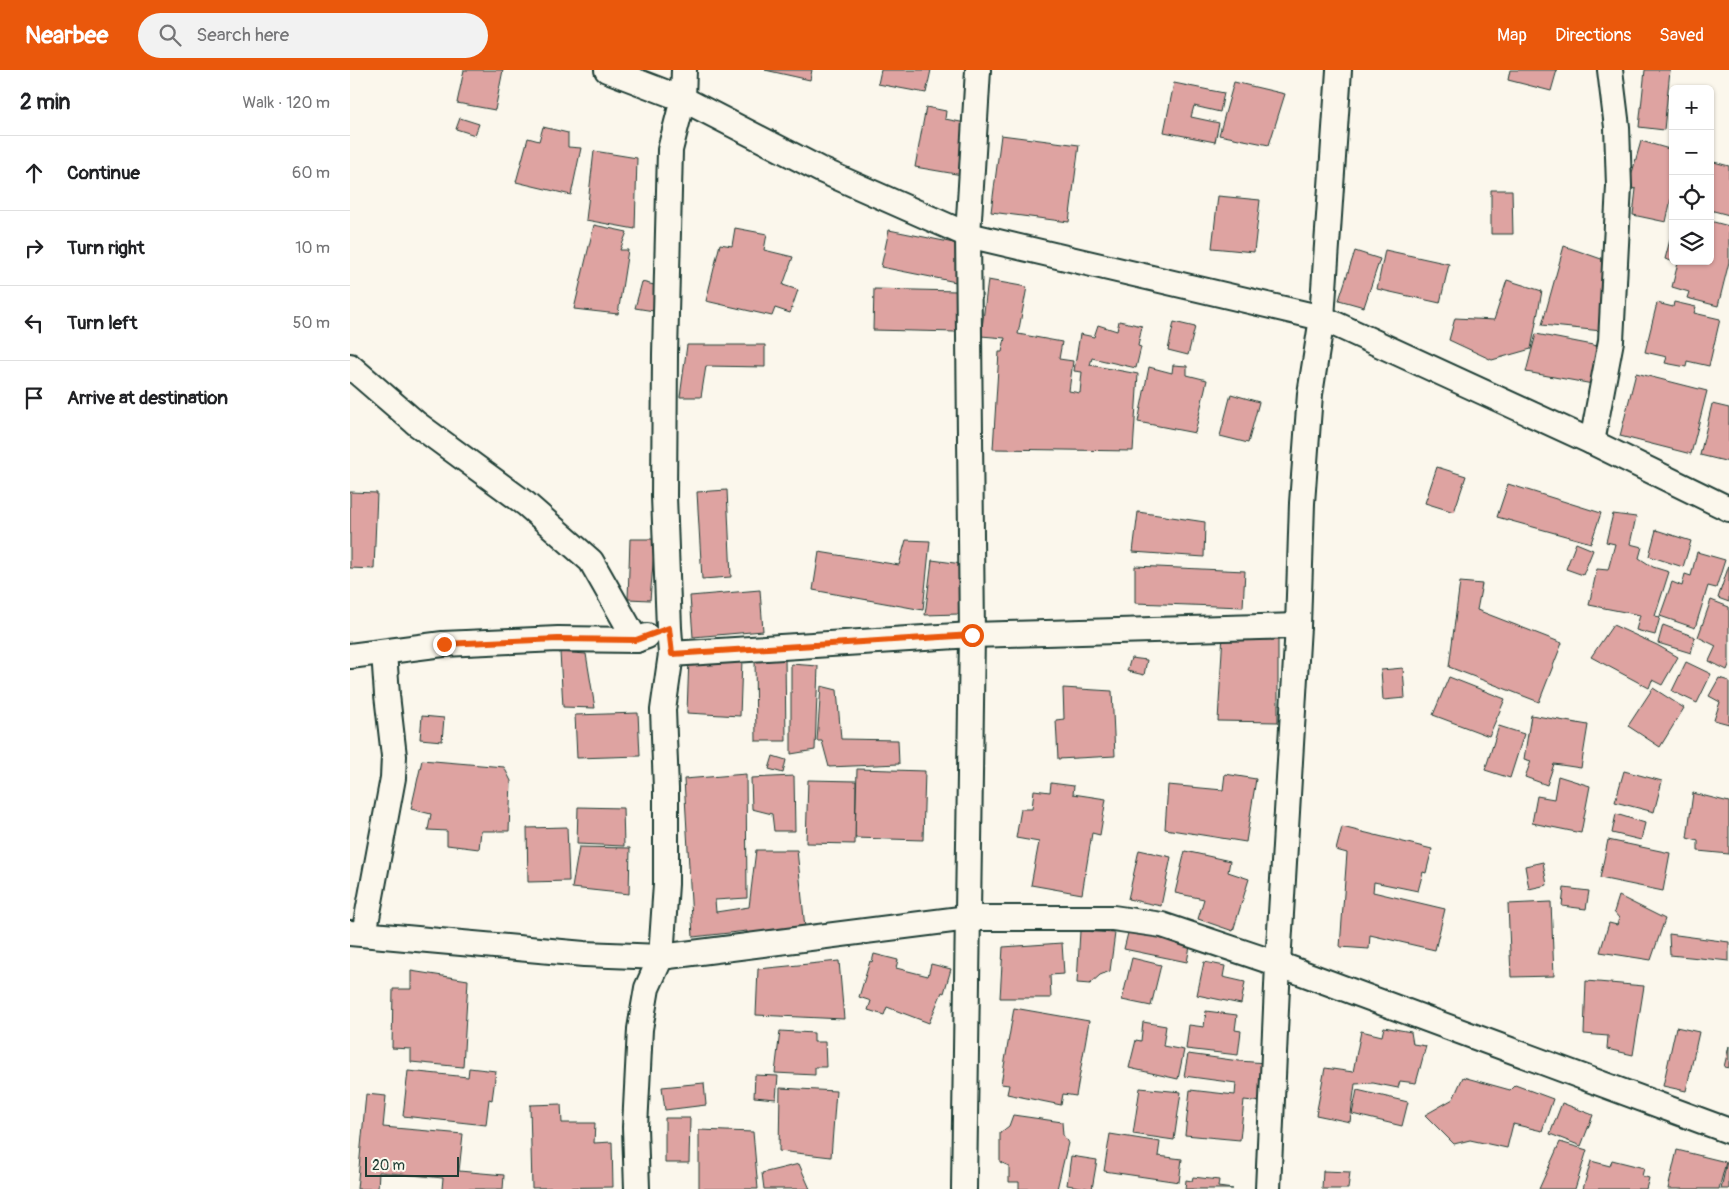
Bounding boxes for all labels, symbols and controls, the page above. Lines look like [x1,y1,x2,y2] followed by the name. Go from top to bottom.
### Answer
[138,13,488,58] search box
[25,21,108,50] text: Nearbee
[156,21,184,49] icon: search
[196,23,289,47] text: Search here
[1497,24,1527,47] text: Map
[1555,24,1631,47] text: Directions
[1659,24,1704,47] text: Saved
[1669,85,1714,265] map controls
[1669,85,1714,130] button: +
[20,89,70,116] text: 2 min
[242,93,330,113] text: Walk · 120 m
[1669,130,1714,175] button: −
[20,159,48,187] icon: ahead
[67,161,140,185] text: Continue
[292,163,330,183] text: 60 m
[1669,175,1714,220] button: locate
[1669,220,1714,265] button: layers
[20,234,48,262] icon: right
[67,236,145,260] text: Turn right
[295,238,330,258] text: 10 m
[20,309,48,337] icon: left
[67,311,137,335] text: Turn left
[293,313,330,333] text: 50 m
[20,384,48,412] icon: arrive
[67,386,228,410] text: Arrive at destination
[961,624,984,647] route start
[433,633,456,656] route end
[365,1154,459,1177] scale bar
[372,1157,405,1174] text: 20 m

